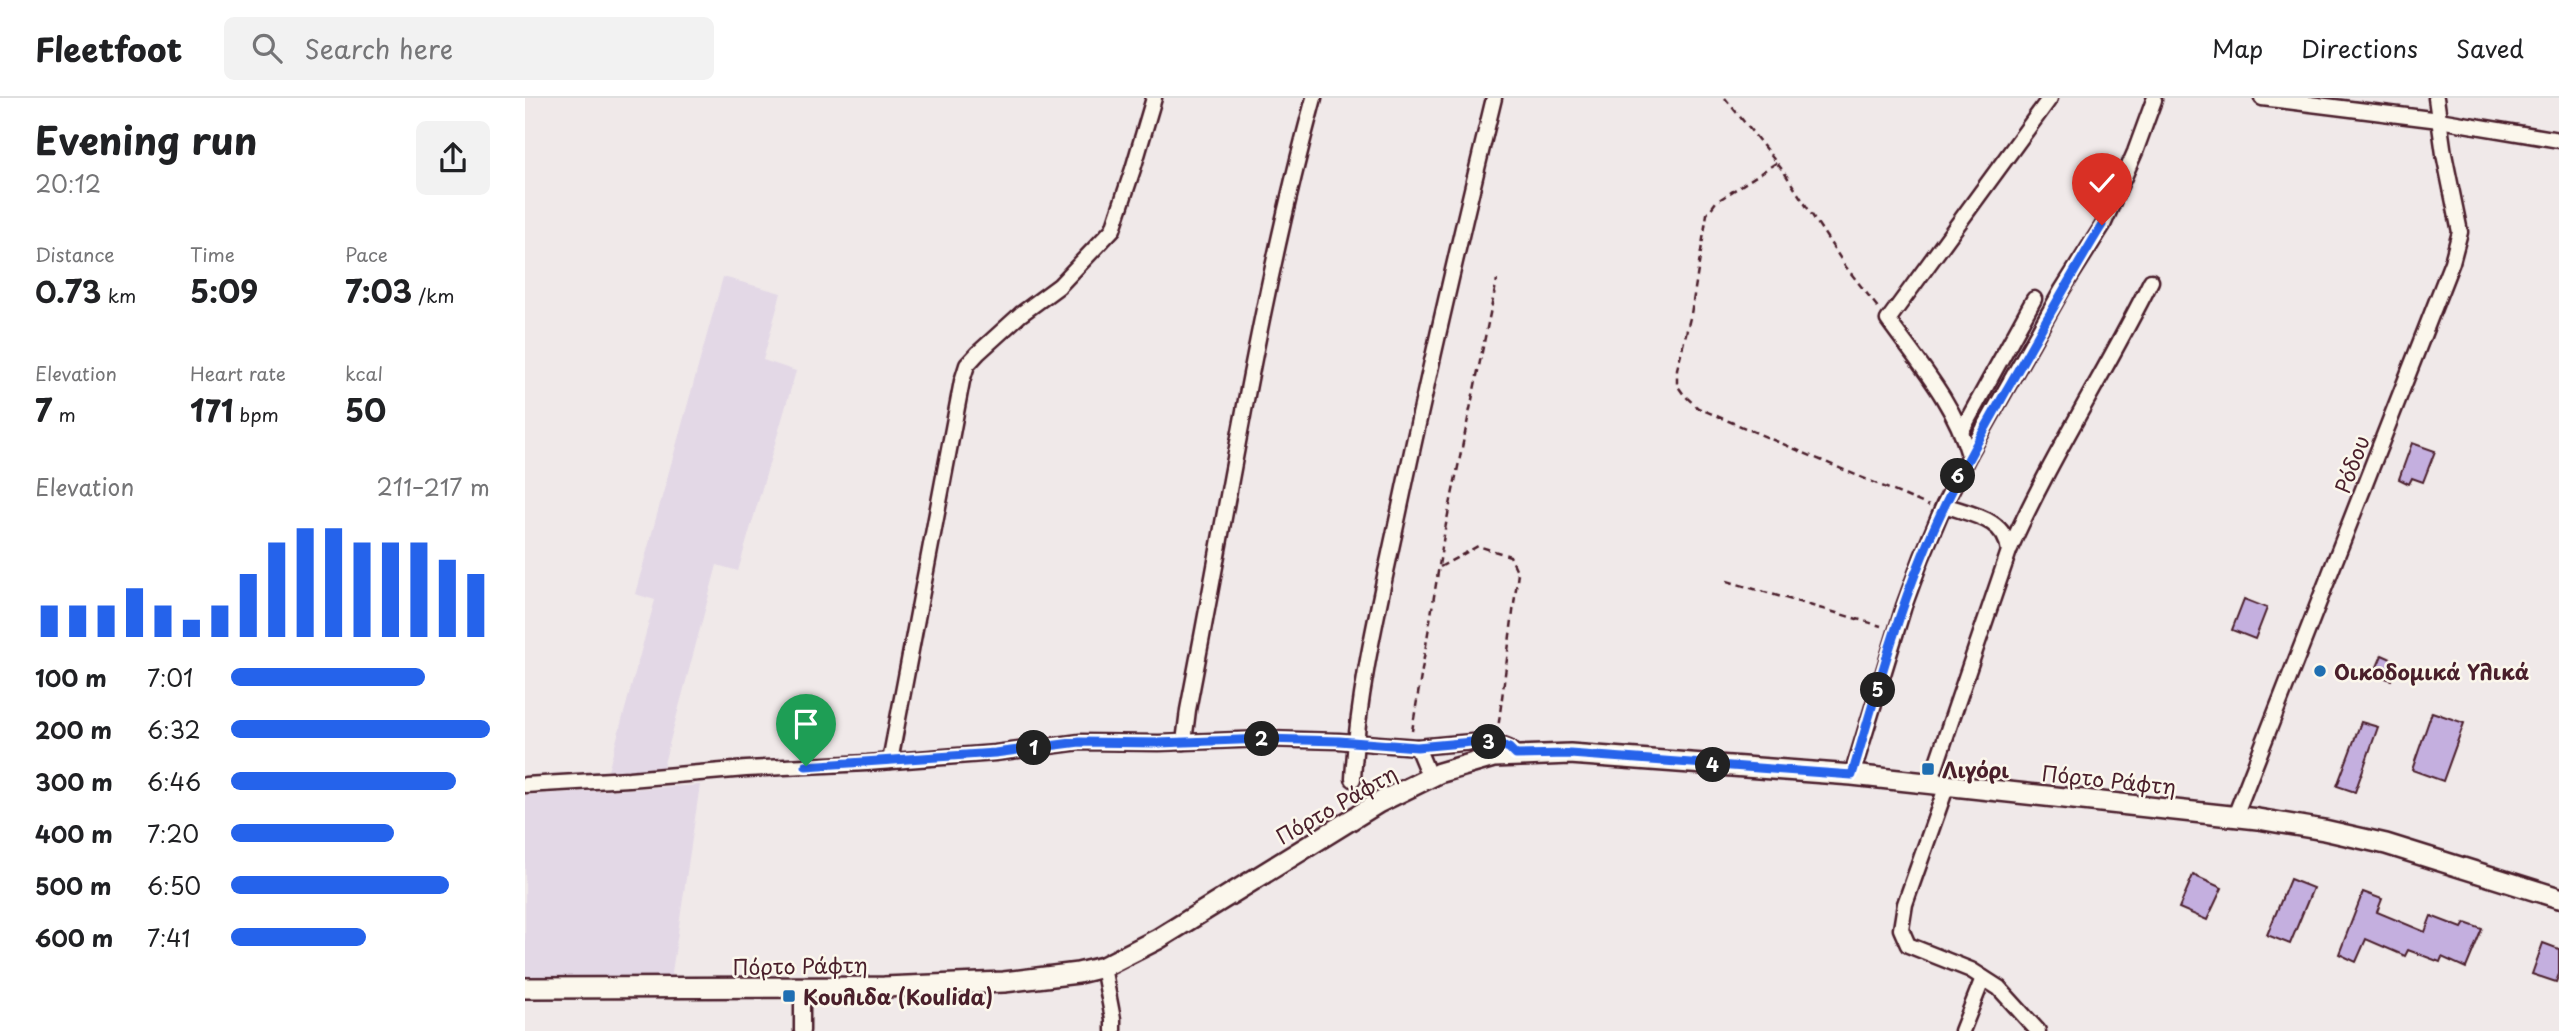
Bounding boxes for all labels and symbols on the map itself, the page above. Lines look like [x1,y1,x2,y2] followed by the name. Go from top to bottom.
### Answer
[2072,153,2132,225] pin
[2325,430,2377,498] street label: Ρόδου
[1941,458,1975,494] pin: 6
[2334,655,2530,687] place label: Οικοδομικά Υλικά
[2312,663,2328,679] marker: Οικοδομικά Υλικά
[1861,672,1895,708] pin: 5
[776,694,836,766] pin
[1245,722,1279,756] pin: 2
[1471,724,1507,760] pin: 3
[1016,730,1051,766] pin: 1
[1695,748,1731,782] pin: 4
[1942,753,2009,785] place label: Λιγόρι
[1270,756,1402,852] street label: Πόρτο Ράφτη
[2040,756,2178,802] street label: Πόρτο Ράφτη
[1920,761,1936,777] marker: Λιγόρι
[732,948,868,982] street label: Πόρτο Ράφτη
[803,980,993,1012] place label: Κουλιδα (Koulida)
[781,988,797,1004] marker: Κουλιδα (Koulida)

